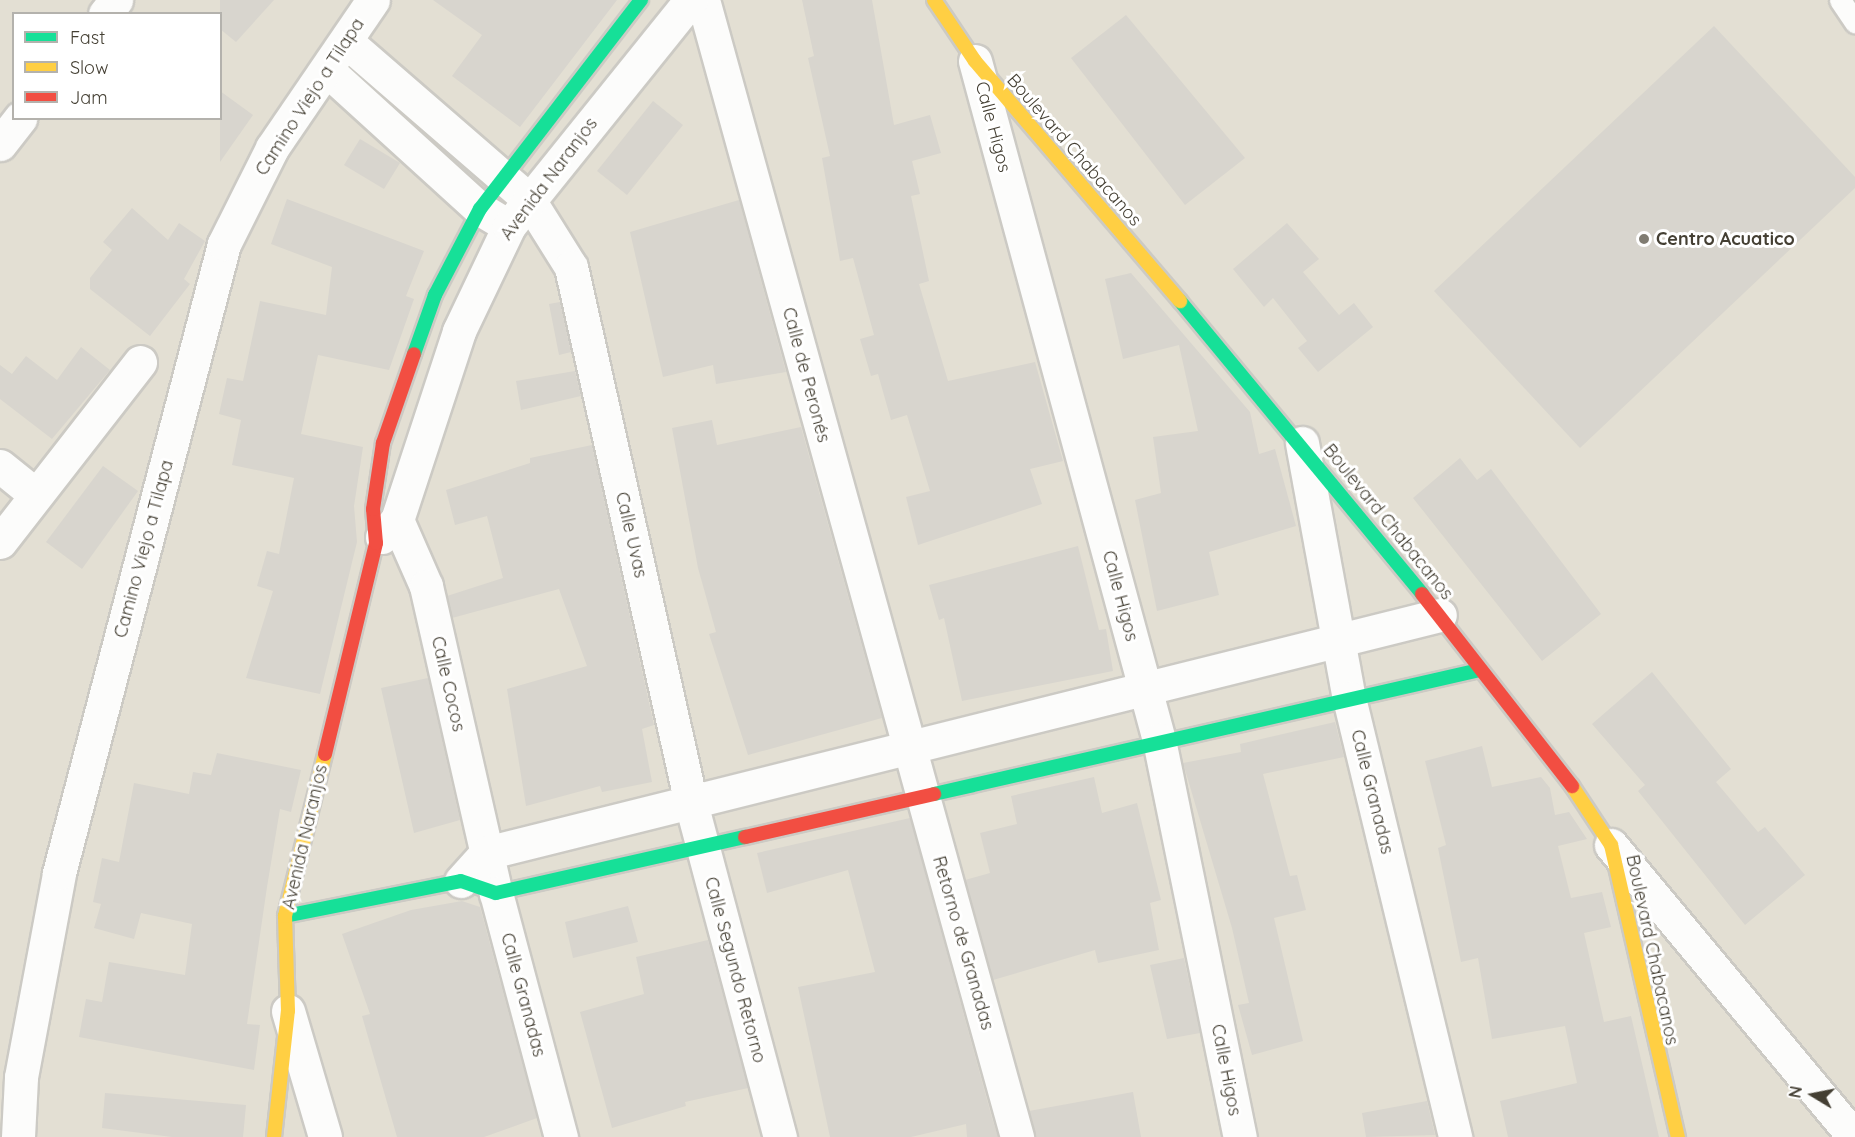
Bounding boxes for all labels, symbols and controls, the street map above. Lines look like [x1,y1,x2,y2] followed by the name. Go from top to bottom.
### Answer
[12,12,222,120] legend
[251,14,369,180] street label: Camino Viejo a Tilapa
[70,26,105,49] text: Fast
[70,56,108,79] text: Slow
[1002,70,1146,230] street label: Boulevard Chabacanos
[971,79,1015,175] street label: Calle Higos
[70,86,108,109] text: Jam
[496,113,602,245] street label: Avenida Naranjos
[1656,228,1795,250] place label: Centro Acuatico
[1637,232,1651,246] marker: Centro Acuatico
[778,305,834,445] street label: Calle de Peronés
[1318,440,1458,604] street label: Boulevard Chabacanos
[110,458,178,640] street label: Camino Viejo a Tilapa
[611,490,651,580] street label: Calle Uvas
[1098,548,1142,644] street label: Calle Higos
[427,634,469,734] street label: Calle Cocos
[1346,728,1398,856] street label: Calle Granadas
[278,762,332,912] street label: Avenida Naranjos
[1621,853,1683,1047] street label: Boulevard Chabacanos
[928,854,998,1032] street label: Retorno de Granadas
[700,875,770,1065] street label: Calle Segundo Retorno
[496,931,550,1059] street label: Calle Granadas
[1207,1022,1245,1118] street label: Calle Higos
[1783,1065,1843,1125] north arrow
[1784,1084,1806,1099] text: N

